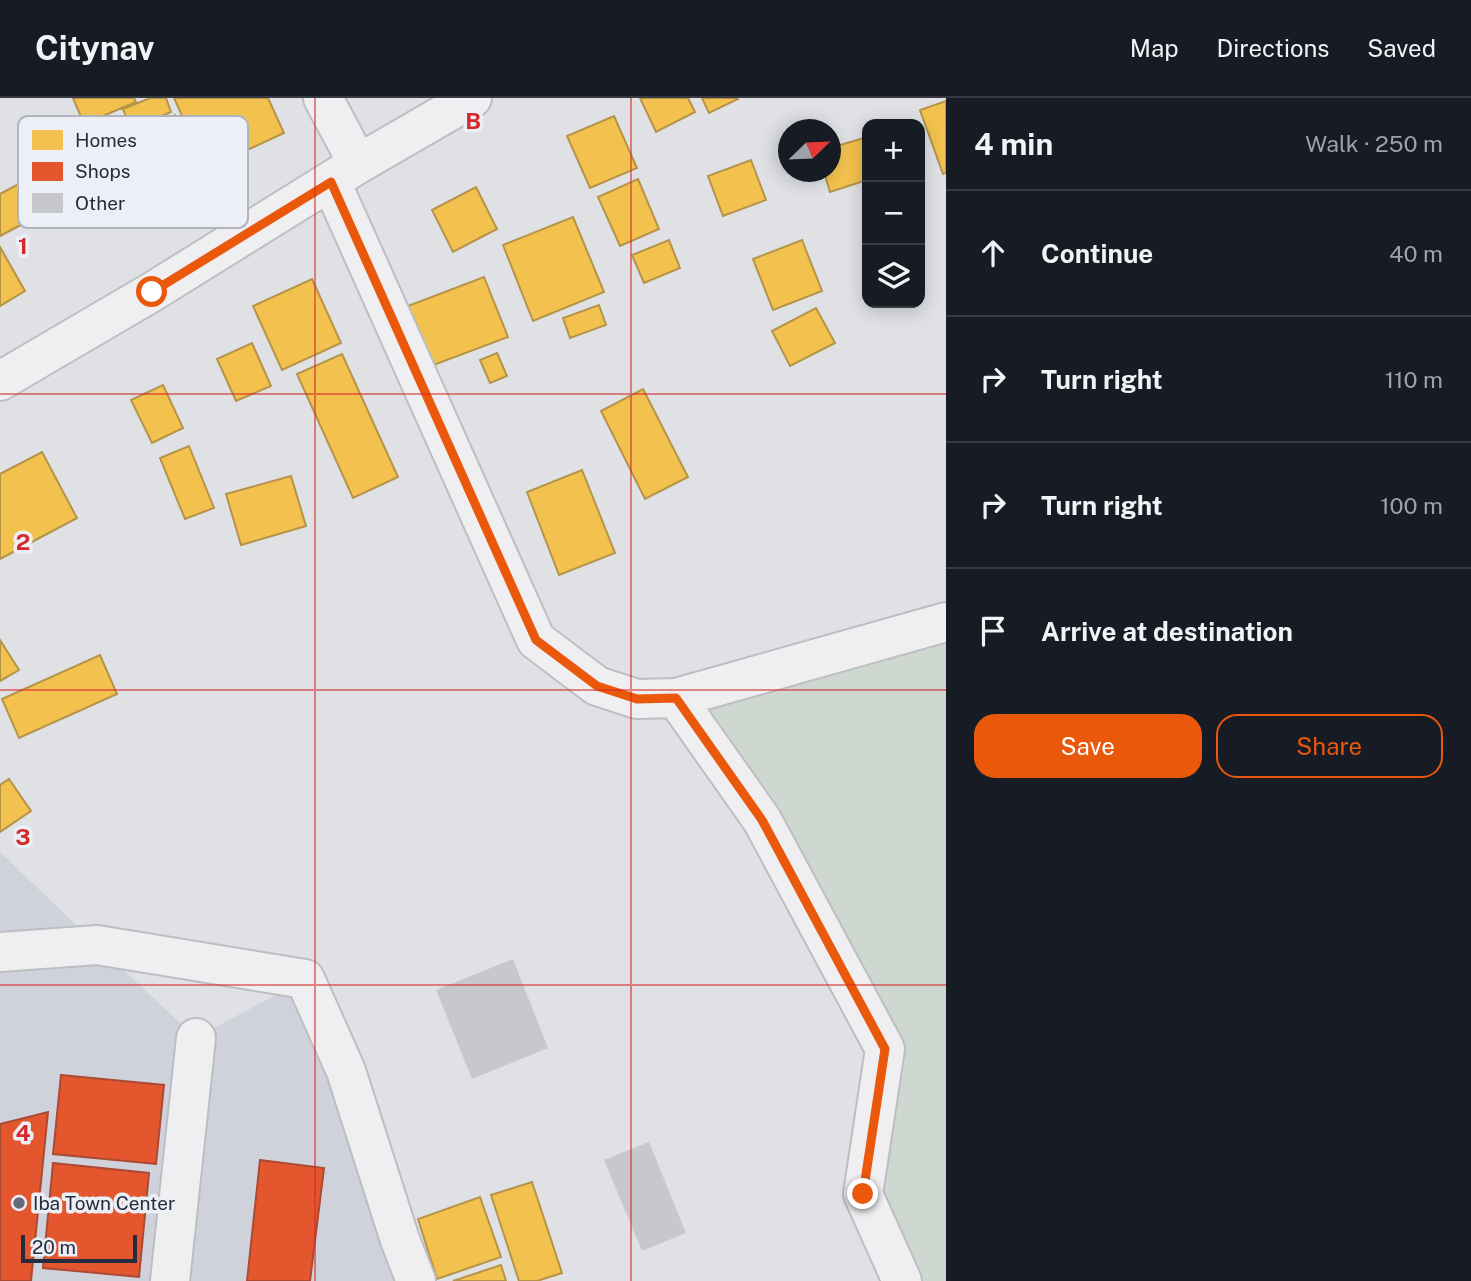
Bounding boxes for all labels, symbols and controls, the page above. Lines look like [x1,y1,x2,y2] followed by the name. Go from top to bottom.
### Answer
[35,29,155,67] text: Citynav
[1130,34,1179,62] text: Map
[1217,34,1329,62] text: Directions
[1367,34,1436,62] text: Saved
[465,107,481,134] text: B
[18,116,248,228] legend
[778,119,841,182] north arrow
[862,119,925,308] map controls
[862,119,925,182] button: +
[974,126,1053,162] text: 4 min
[75,129,137,151] text: Homes
[1305,130,1443,157] text: Walk · 250 m
[75,160,130,182] text: Shops
[862,182,925,245] button: −
[75,192,125,214] text: Other
[18,232,28,259] text: 1
[974,234,1012,272] icon: ahead
[1041,238,1153,269] text: Continue
[1389,240,1443,267] text: 40 m
[862,245,925,308] button: layers
[136,276,167,307] route start
[974,360,1012,398] icon: right
[1041,364,1163,395] text: Turn right
[1385,366,1443,393] text: 110 m
[974,486,1012,524] icon: right
[1041,490,1163,521] text: Turn right
[1380,492,1443,519] text: 100 m
[16,528,30,555] text: 2
[974,612,1012,650] icon: arrive
[1041,616,1293,647] text: Arrive at destination
[974,714,1202,778] button: Save
[1216,714,1443,778] button: Share
[15,823,31,850] text: 3
[15,1119,31,1146] text: 4
[847,1178,878,1209] route end
[33,1192,175,1214] place label: Iba Town Center
[11,1195,27,1211] marker: Iba Town Center
[21,1232,136,1264] scale bar
[32,1236,76,1258] text: 20 m

